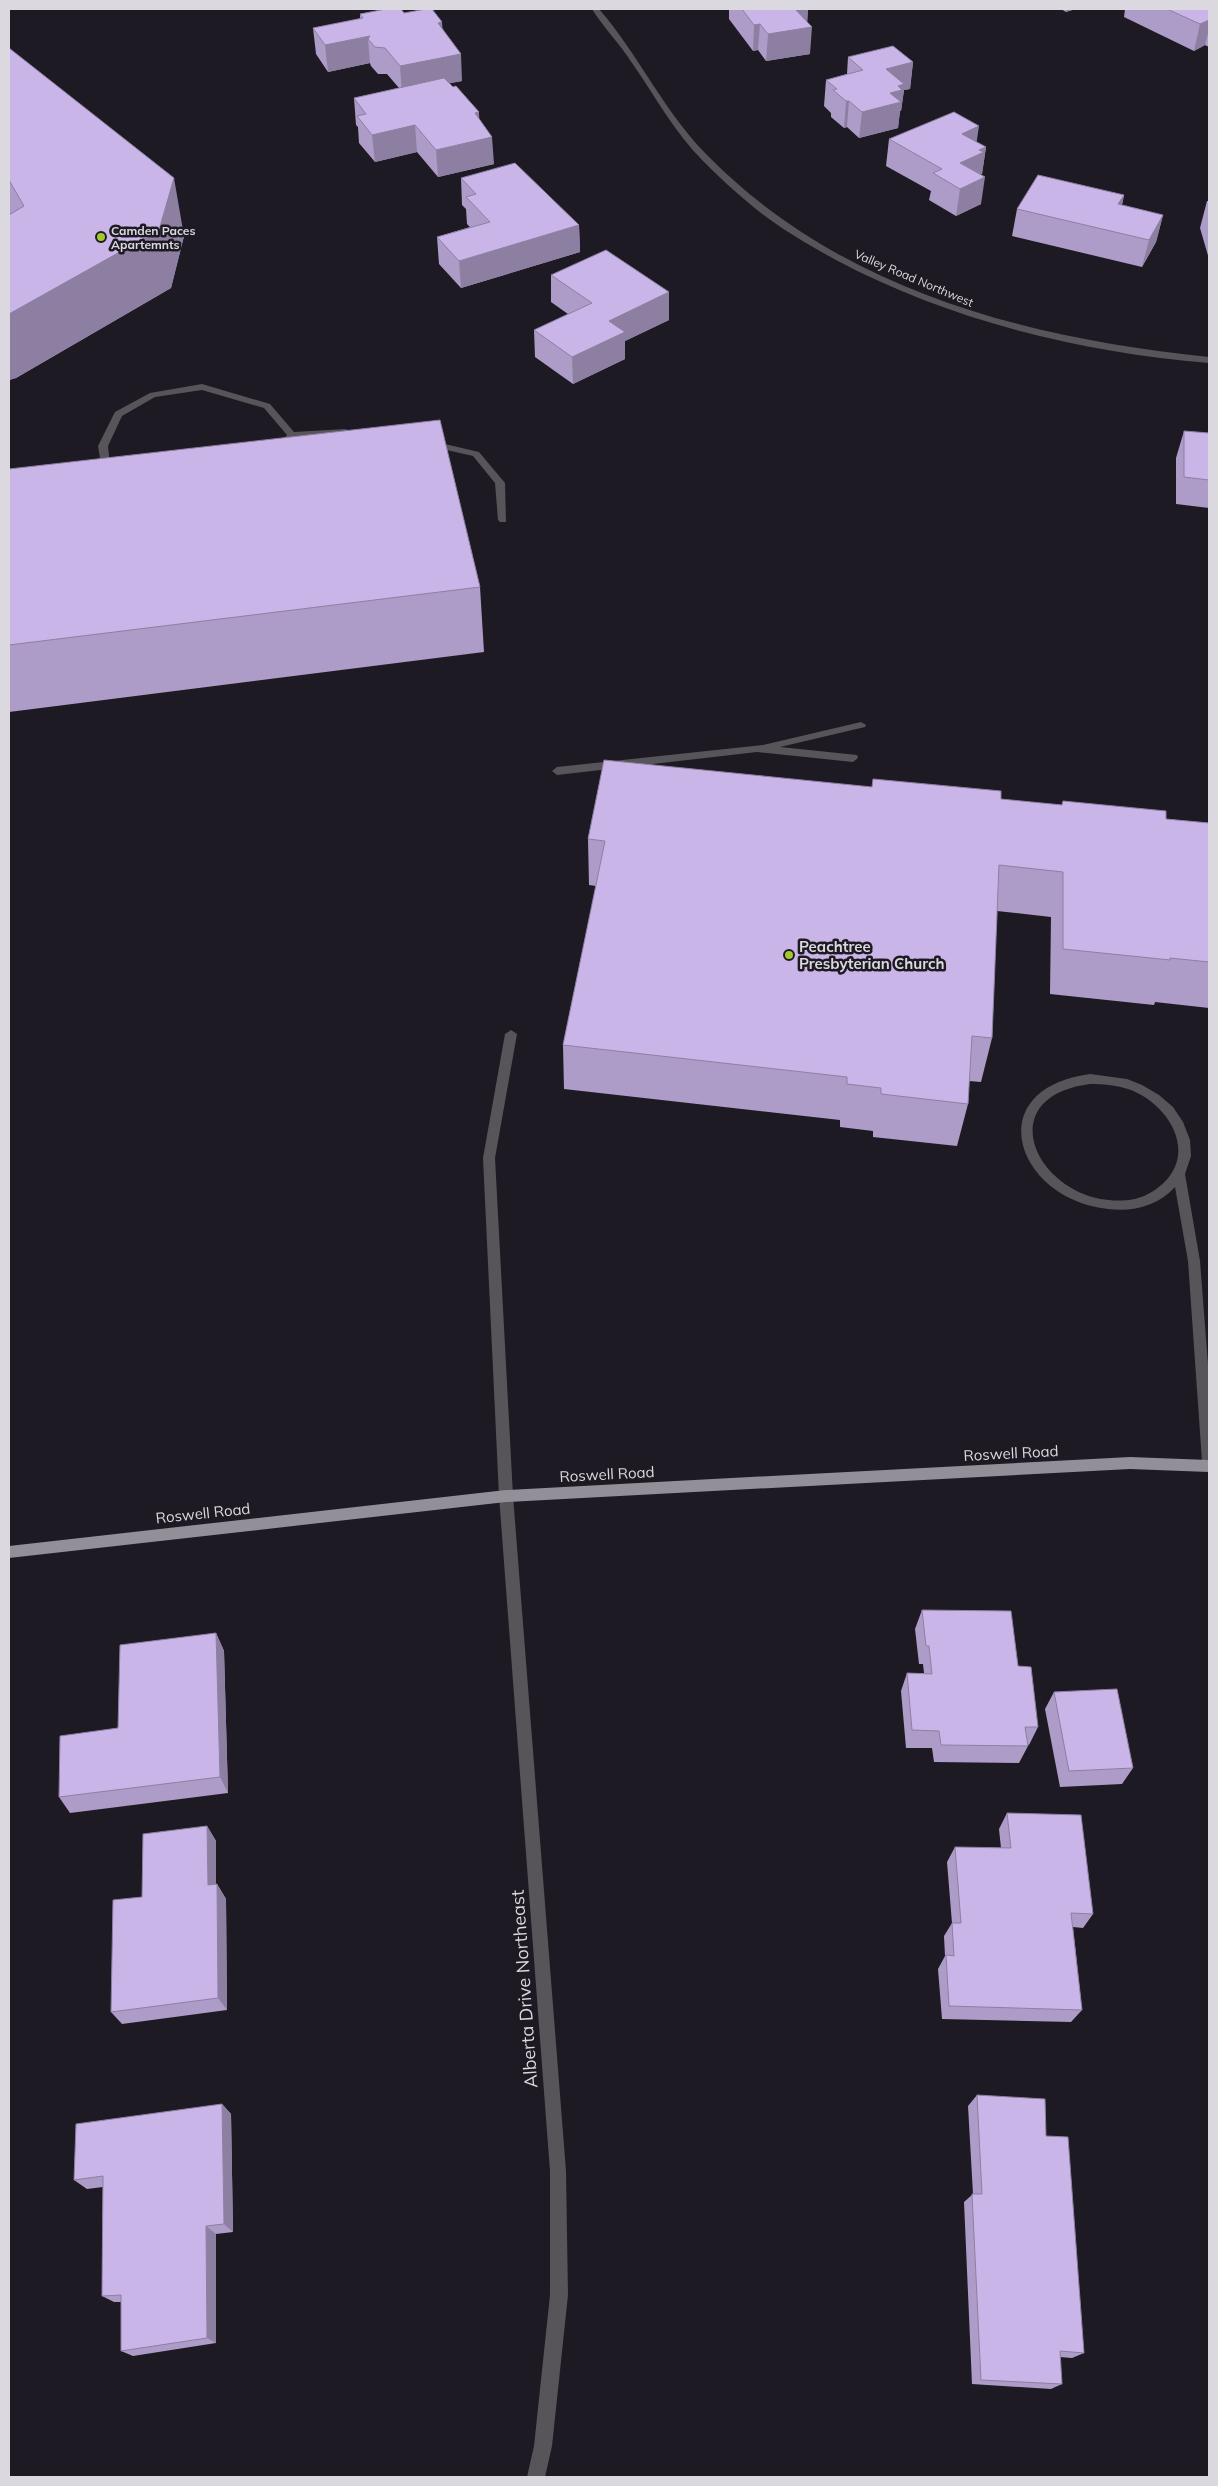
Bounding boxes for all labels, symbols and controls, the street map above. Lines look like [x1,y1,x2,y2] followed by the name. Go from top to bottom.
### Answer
[111,223,195,252] place label: Camden Paces Apartemnts
[95,231,107,243] marker: Camden Paces Apartemnts
[852,246,976,310] street label: Valley Road Northwest
[799,937,945,973] place label: Peachtree Presbyterian Church
[783,949,795,961] marker: Peachtree Presbyterian Church
[963,1441,1059,1465] street label: Roswell Road
[559,1462,655,1486] street label: Roswell Road
[155,1499,251,1527] street label: Roswell Road
[506,1889,542,2089] street label: Alberta Drive Northeast

